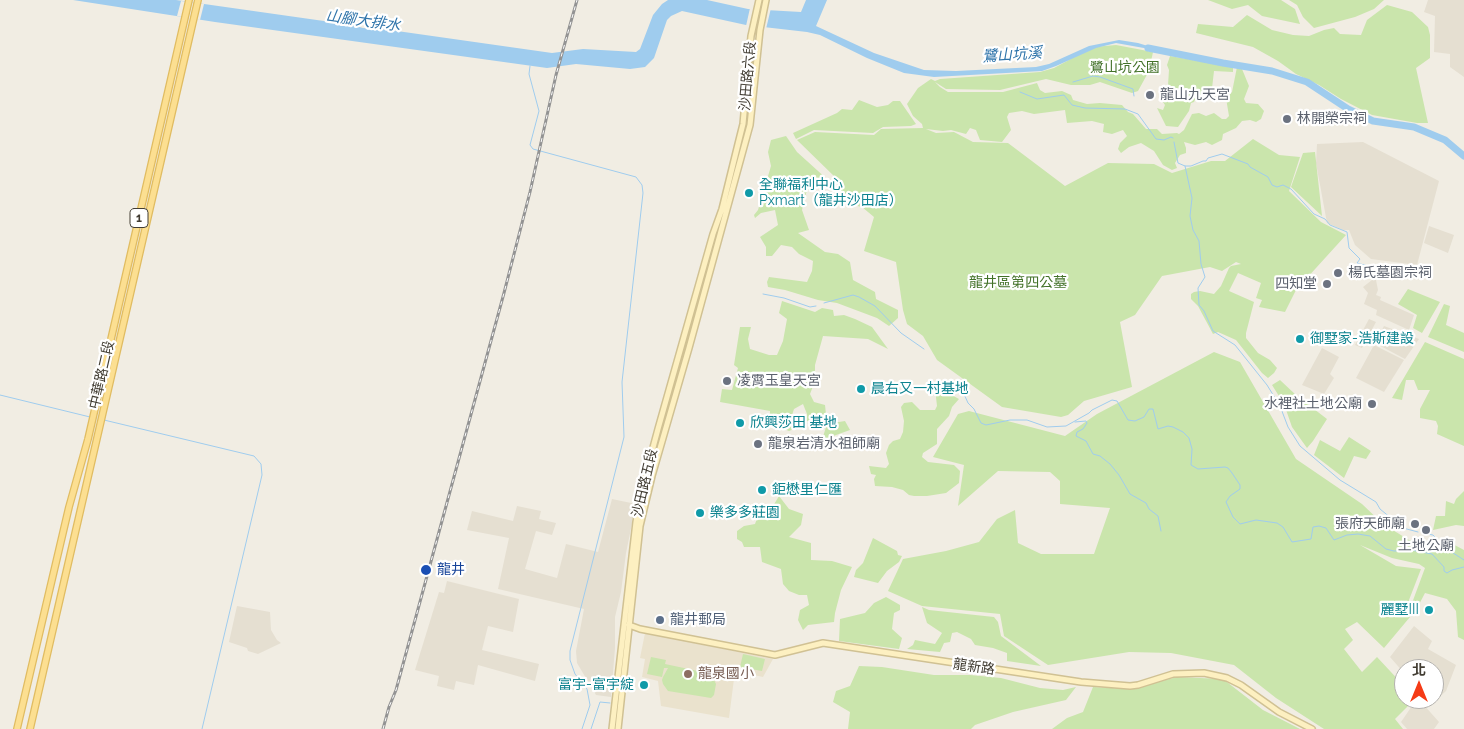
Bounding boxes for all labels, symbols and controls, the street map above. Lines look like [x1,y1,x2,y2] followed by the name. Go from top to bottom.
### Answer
[325,7,401,35] water label: 山腳大排水
[737,40,759,112] street label: 沙田路六段
[981,44,1043,66] water label: 鷺山坑溪
[1090,60,1160,76] park label: 鷺山坑公園
[1160,87,1230,103] place label: 龍山九天宮
[1144,89,1156,101] marker: 龍山九天宮
[1297,111,1367,127] place label: 林開榮宗祠
[1281,113,1293,125] marker: 林開榮宗祠
[759,177,903,210] place label: 全聯福利中心 Pxmart（龍井沙田店）
[743,187,755,199] marker: 全聯福利中心 Pxmart（龍井沙田店）
[130,208,148,228] road number: 1
[1348,265,1432,281] place label: 楊氏墓園宗祠
[1332,267,1344,279] marker: 楊氏墓園宗祠
[969,275,1067,291] park label: 龍井區第四公墓
[1275,276,1317,292] place label: 四知堂
[1321,278,1333,290] marker: 四知堂
[1310,331,1414,347] place label: 御墅家-浩斯建設
[1294,333,1306,345] marker: 御墅家-浩斯建設
[86,339,118,411] street label: 中華路二段
[737,373,821,389] place label: 凌霄玉皇天宮
[721,375,733,387] marker: 凌霄玉皇天宮
[871,381,969,397] place label: 晨右又一村基地
[855,383,867,395] marker: 晨右又一村基地
[1264,396,1362,412] place label: 水裡社土地公廟
[1366,398,1378,410] marker: 水裡社土地公廟
[750,415,838,431] place label: 欣興莎田 基地
[734,417,746,429] marker: 欣興莎田 基地
[768,436,880,452] place label: 龍泉岩清水祖師廟
[752,438,764,450] marker: 龍泉岩清水祖師廟
[629,447,661,519] street label: 沙田路五段
[772,482,842,498] place label: 鉅懋里仁匯
[756,484,768,496] marker: 鉅懋里仁匯
[710,505,780,521] place label: 樂多多莊園
[694,507,706,519] marker: 樂多多莊園
[1335,516,1405,532] place label: 張府天師廟
[1409,518,1421,530] marker: 張府天師廟
[1420,524,1432,536] marker: 土地公廟
[1398,538,1454,554] place label: 土地公廟
[437,562,465,578] place label: 龍井
[419,563,433,577] marker: 龍井
[1381,602,1419,618] place label: 麗墅III
[1423,604,1435,616] marker: 麗墅III
[670,612,726,628] place label: 龍井郵局
[654,614,666,626] marker: 龍井郵局
[952,656,996,678] street label: 龍新路
[1394,659,1444,709] north arrow
[1412,662,1426,678] text: 北
[698,666,754,682] place label: 龍泉國小
[682,668,694,680] marker: 龍泉國小
[558,677,634,693] place label: 富宇-富宇綻
[638,679,650,691] marker: 富宇-富宇綻

